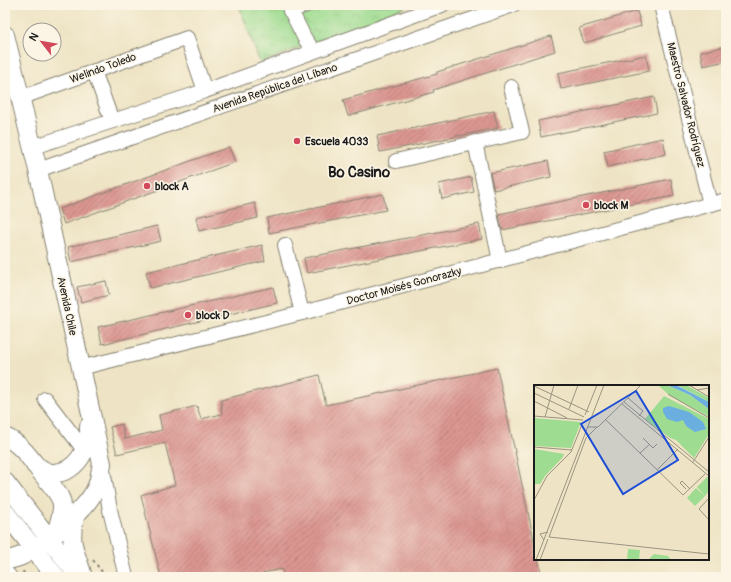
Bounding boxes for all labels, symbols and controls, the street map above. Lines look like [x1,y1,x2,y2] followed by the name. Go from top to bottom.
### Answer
[22,22,62,62] north arrow
[26,30,42,44] text: N
[664,41,708,169] street label: Maestro Salvador Rodríguez
[68,50,138,86] street label: Welindo Toledo
[211,60,339,116] street label: Avenida República del Líbano
[305,135,368,148] place label: Escuela 4033
[292,136,302,146] marker: Escuela 4033
[328,163,390,182] district label: Bº Casino
[155,180,189,193] place label: block A
[142,181,152,191] marker: block A
[594,199,628,212] place label: block M
[581,200,591,210] marker: block M
[345,264,463,308] street label: Doctor Moisés Gonorazky
[54,275,80,337] street label: Avenida Chile
[196,309,229,322] place label: block D
[183,310,193,320] marker: block D
[534,385,709,560] inset map

